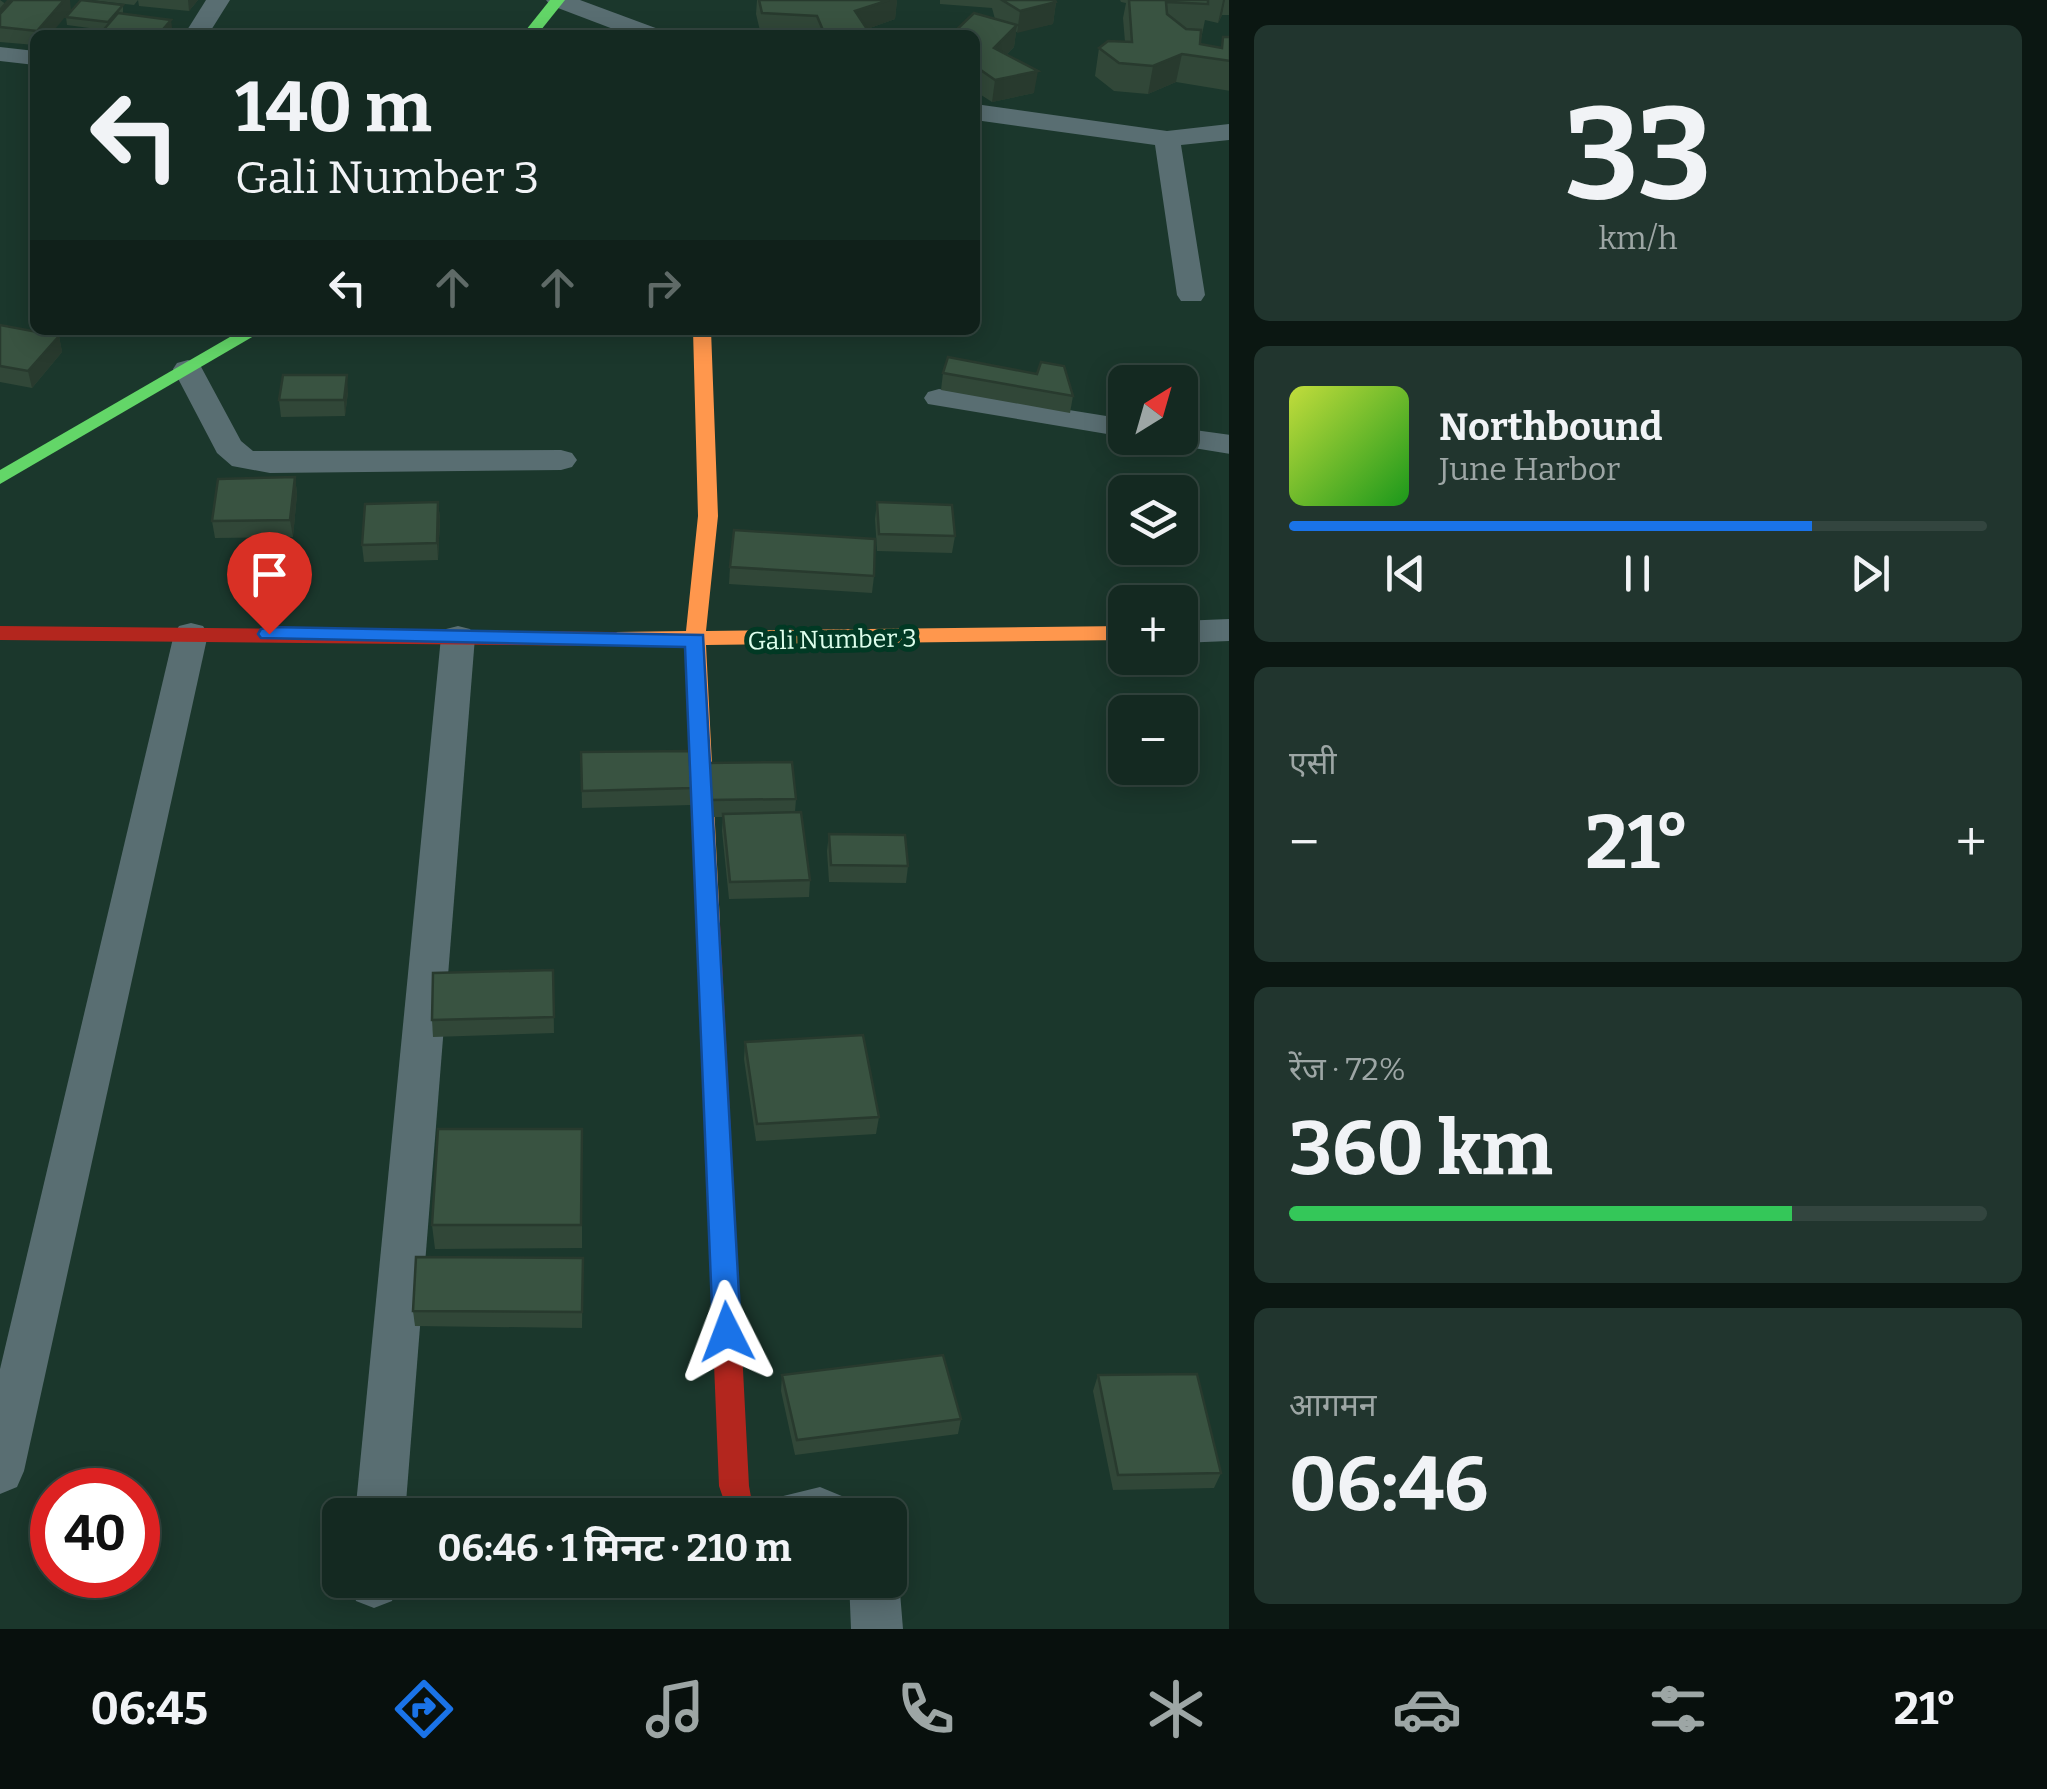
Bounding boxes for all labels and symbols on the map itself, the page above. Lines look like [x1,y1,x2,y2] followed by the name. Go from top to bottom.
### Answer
[1108,365,1198,455] north arrow
[227,532,312,635] pin
[747,624,917,656] street label: Gali Number 3
[675,1280,779,1384] position arrow
[30,1468,160,1598] speed limit sign: 40

